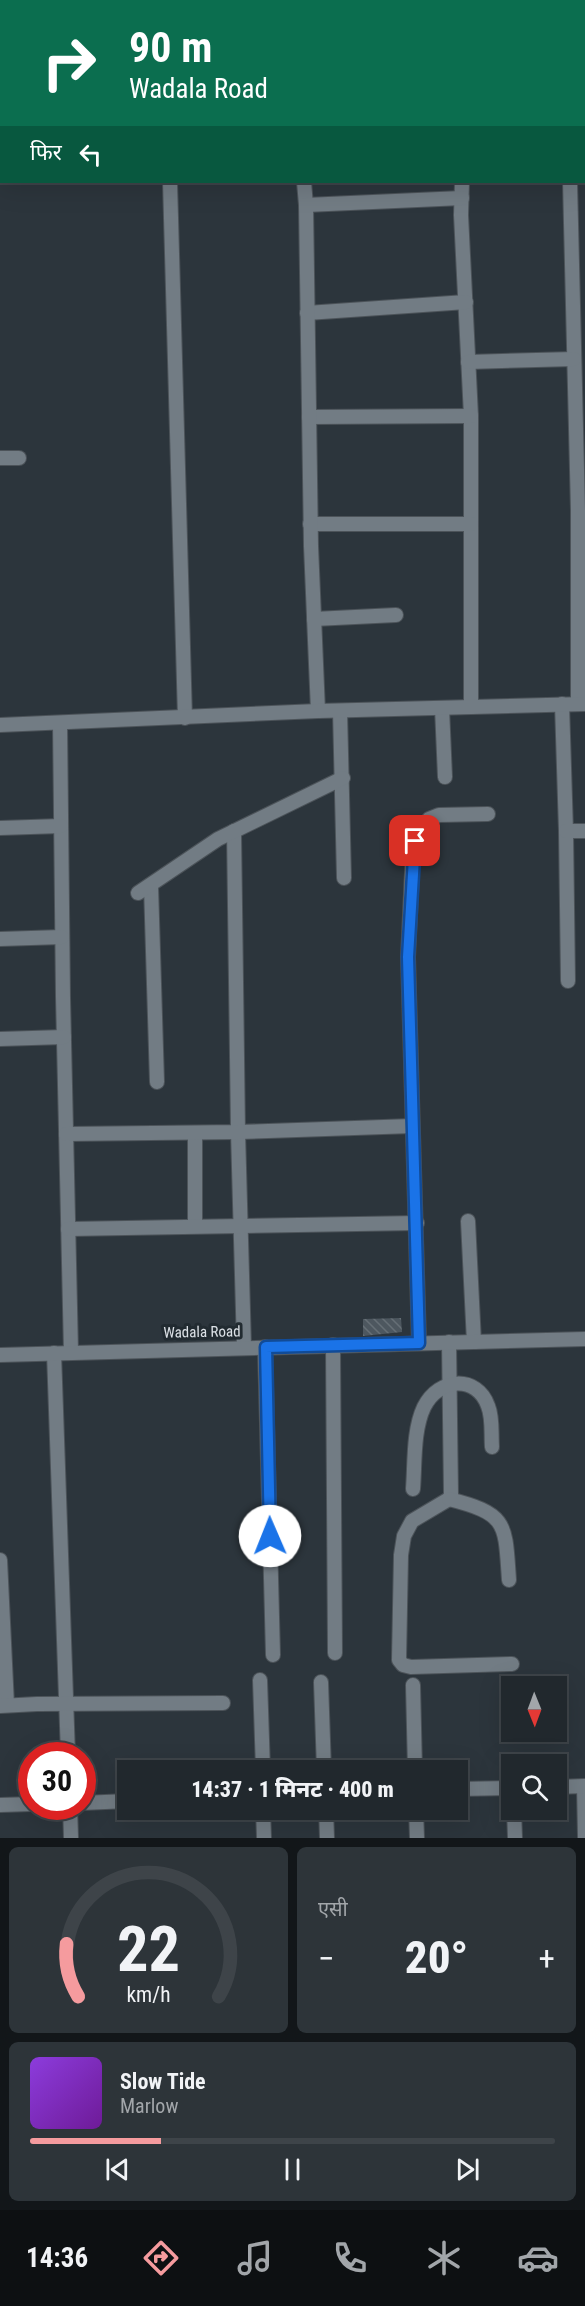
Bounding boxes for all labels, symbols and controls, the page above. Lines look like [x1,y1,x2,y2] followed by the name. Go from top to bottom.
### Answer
[129,23,212,72] text: 90 m
[30,24,108,102] icon: right
[129,73,268,105] text: Wadala Road
[74,138,107,171] icon: left
[30,140,62,165] text: फिर
[389,815,440,866] pin
[398,824,431,857] icon: arrive
[163,1322,241,1342] street label: Wadala Road
[238,1504,302,1568] position arrow
[501,1676,567,1742] north arrow
[501,1676,567,1820] map controls
[18,1742,96,1820] speed limit sign: 30
[501,1754,567,1820] button: search
[191,1777,394,1802] text: 14:37 · 1 मिनट · 400 m
[318,1897,348,1921] text: एसी
[117,1913,180,1986] text: 22
[405,1931,468,1984] text: 20°
[318,1939,335,1978] text: −
[539,1939,555,1978] text: +
[126,1982,171,2007] text: km/h
[120,2069,206,2094] text: Slow Tide
[120,2094,178,2118] text: Marlow
[101,2153,134,2186] icon: previous
[276,2153,309,2186] icon: pause
[451,2153,484,2186] icon: next
[140,2237,182,2279] icon: directions
[234,2237,276,2279] icon: music
[329,2237,371,2279] icon: phone
[423,2237,465,2279] icon: climate
[517,2237,559,2279] icon: car
[26,2242,88,2274] text: 14:36

